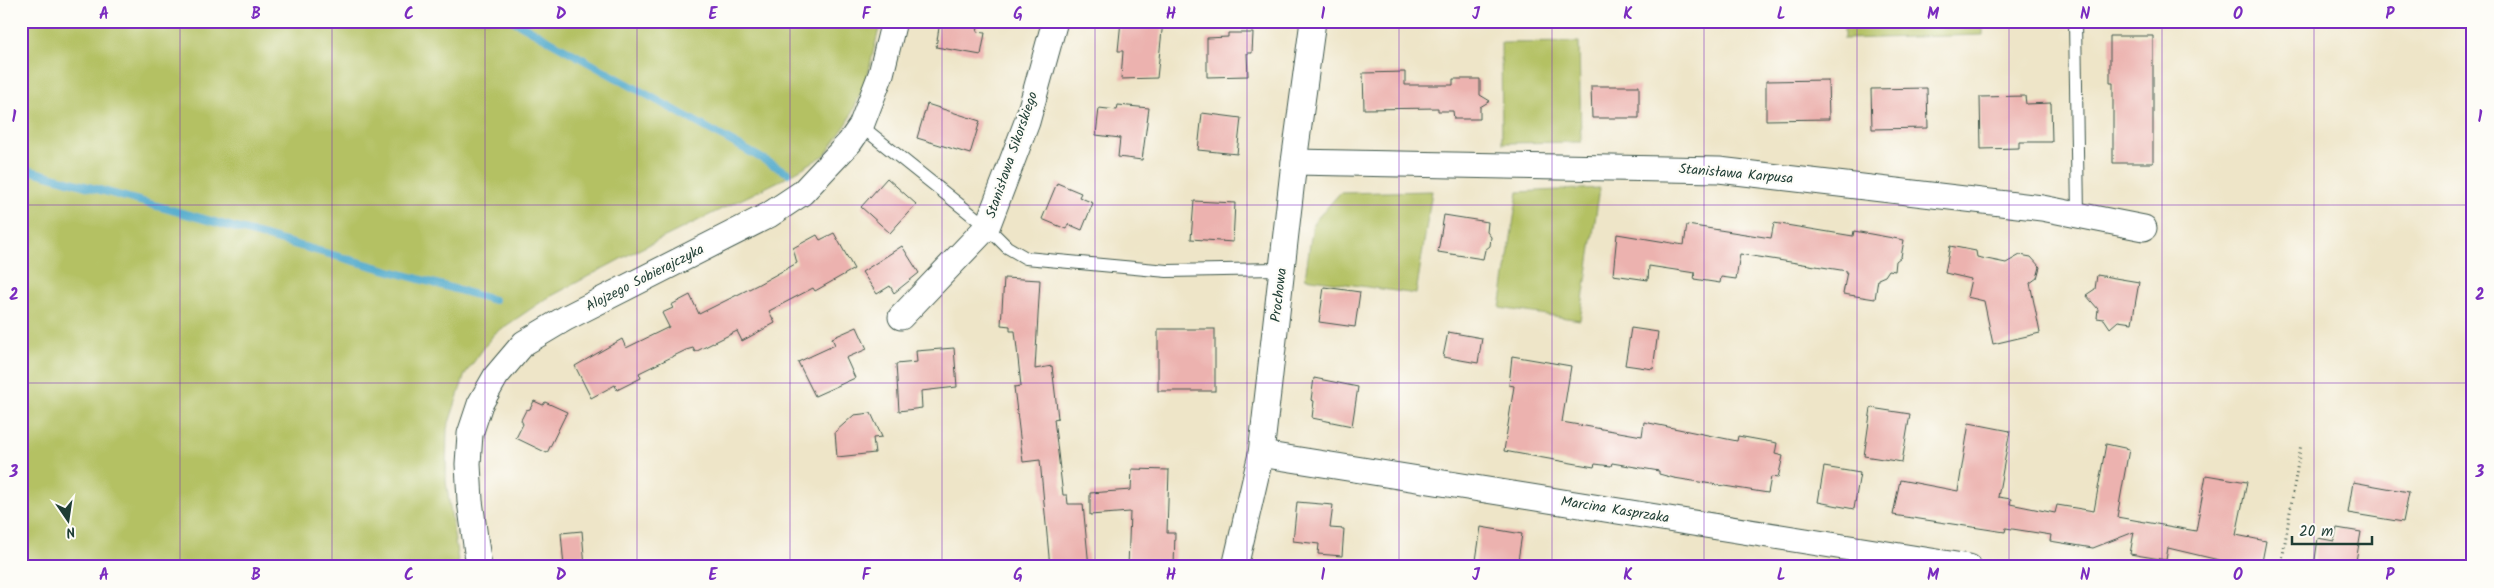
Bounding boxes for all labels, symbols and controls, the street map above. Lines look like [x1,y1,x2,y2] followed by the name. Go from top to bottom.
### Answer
[99,2,109,27] text: A
[251,2,261,27] text: B
[404,2,414,27] text: C
[556,2,567,27] text: D
[709,2,719,27] text: E
[862,2,872,27] text: F
[1013,2,1023,27] text: G
[1166,2,1176,27] text: H
[1321,2,1326,27] text: I
[1472,2,1481,27] text: J
[1623,2,1633,27] text: K
[1777,2,1785,27] text: L
[1927,2,1940,27] text: M
[2080,2,2090,27] text: N
[2233,2,2243,27] text: O
[2386,2,2396,27] text: P
[980,89,1044,221] street label: Stanisława Sikorskiego
[12,105,17,130] text: 1
[2478,105,2483,130] text: 1
[1678,158,1794,190] street label: Stanisława Karpusa
[582,239,708,317] street label: Alojzego Sobierajczyka
[1265,267,1293,323] street label: Prochowa
[9,283,19,308] text: 2
[2475,283,2485,308] text: 2
[9,460,19,485] text: 3
[2475,460,2485,485] text: 3
[1559,491,1671,529] street label: Marcina Kasprzaka
[42,496,92,546] north arrow
[2292,513,2372,545] scale bar
[64,520,77,543] text: N
[2299,520,2333,544] text: 20 m
[99,563,109,588] text: A
[251,563,261,588] text: B
[404,563,414,588] text: C
[556,563,567,588] text: D
[709,563,719,588] text: E
[862,563,872,588] text: F
[1013,563,1023,588] text: G
[1166,563,1176,588] text: H
[1321,563,1326,588] text: I
[1472,563,1481,588] text: J
[1623,563,1633,588] text: K
[1777,563,1785,588] text: L
[1927,563,1940,588] text: M
[2080,563,2090,588] text: N
[2233,563,2243,588] text: O
[2386,563,2396,588] text: P

